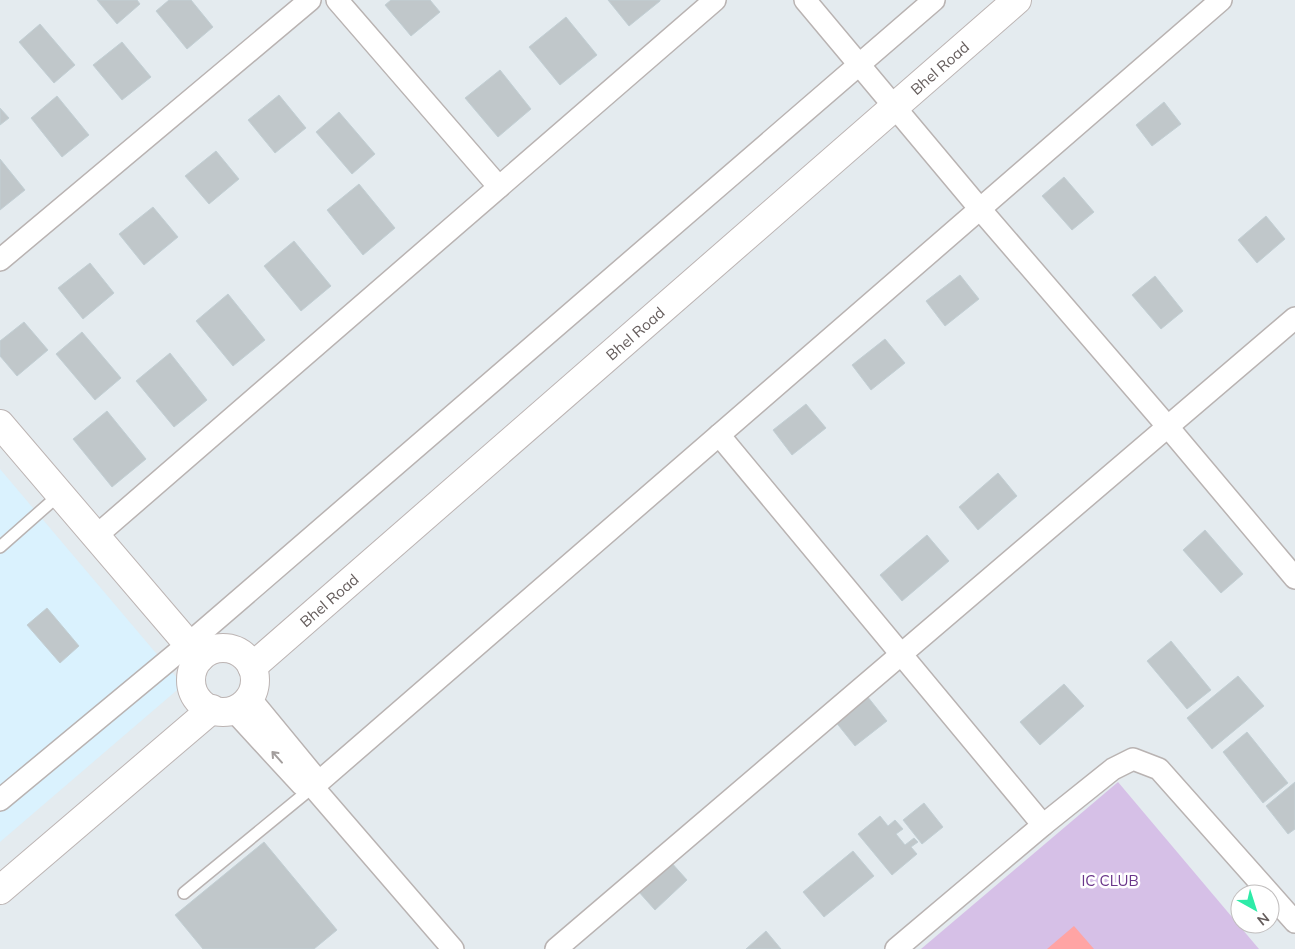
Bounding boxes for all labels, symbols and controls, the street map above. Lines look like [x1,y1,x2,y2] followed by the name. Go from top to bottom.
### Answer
[906,37,973,98] street label: Bhel Road
[602,302,668,364] street label: Bhel Road
[296,569,362,631] street label: Bhel Road
[271,751,282,764] one-way arrow
[1081,871,1139,890] park label: IC CLUB
[1230,884,1280,934] north arrow
[1253,909,1273,929] text: N

